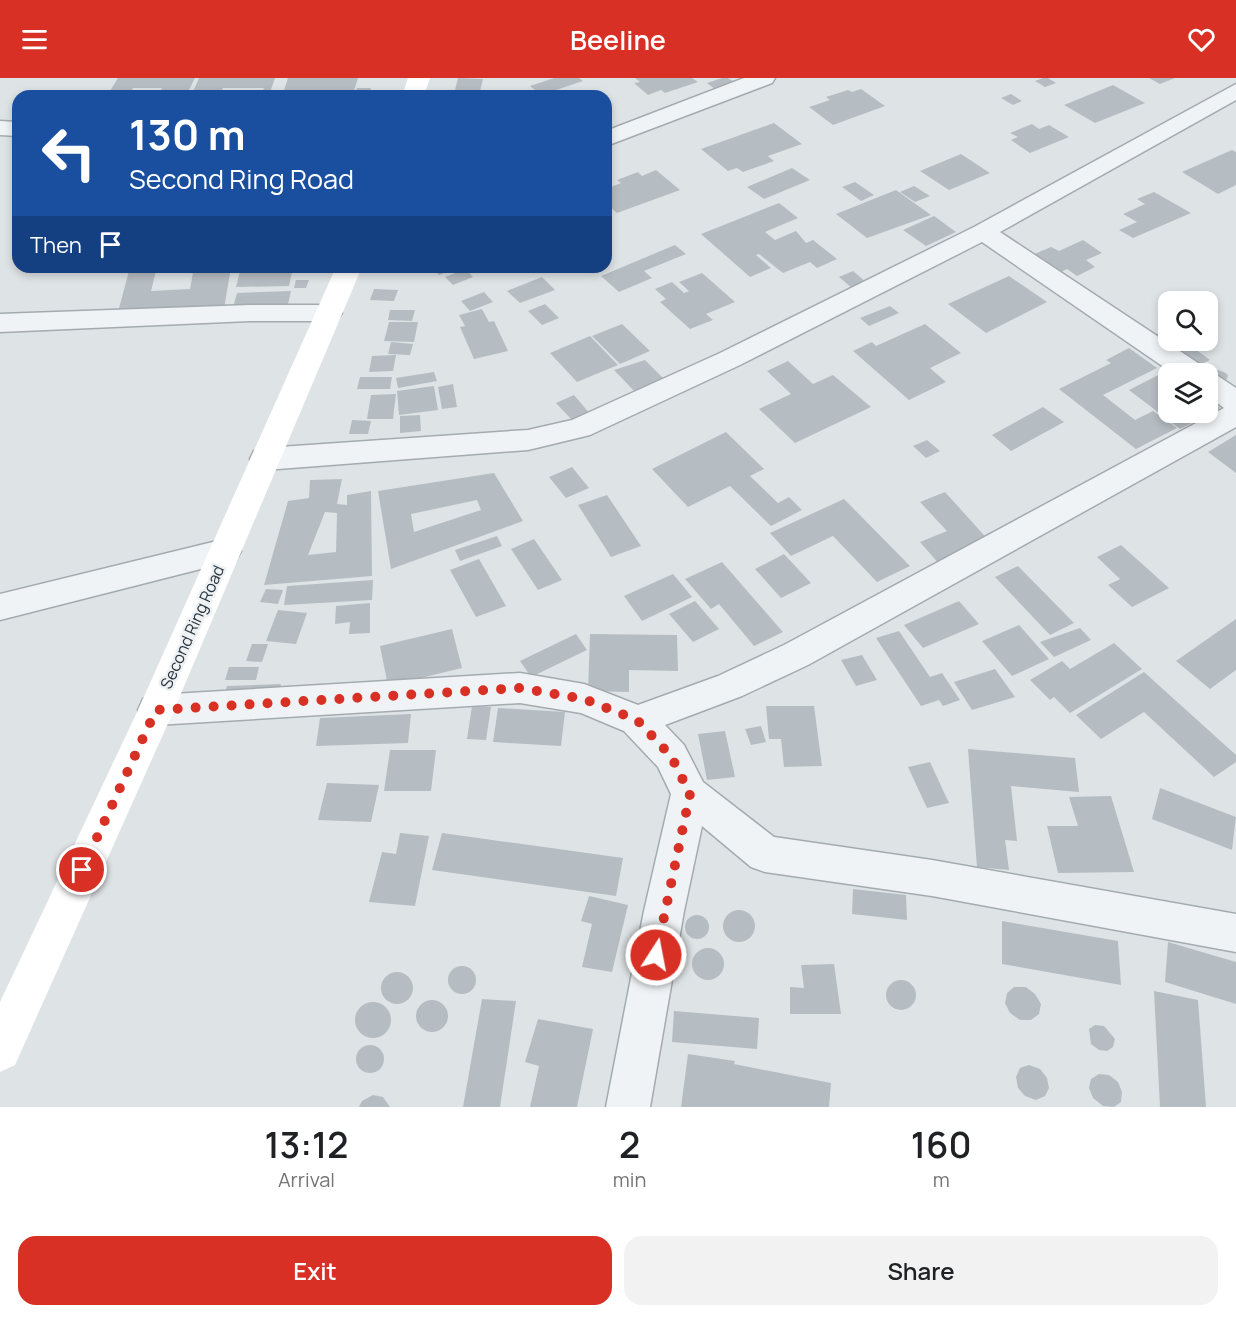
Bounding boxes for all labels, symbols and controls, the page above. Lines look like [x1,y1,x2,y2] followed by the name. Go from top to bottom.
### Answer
[570,21,666,58] text: Beeline
[18,23,51,56] icon: menu
[1185,23,1218,56] icon: heart
[129,105,246,163] text: 130 m
[30,114,108,192] icon: left
[129,160,354,197] text: Second Ring Road
[94,228,127,261] icon: arrive
[30,230,82,260] text: Then
[1158,291,1218,423] map controls
[1158,291,1218,351] button: search
[1158,363,1218,423] button: layers
[155,562,229,692] street label: Second Ring Road
[56,844,107,895] pin
[65,853,98,886] icon: arrive
[624,923,688,987] position arrow
[264,1120,348,1169] text: 13:12
[619,1120,640,1169] text: 2
[911,1120,972,1169] text: 160
[278,1166,335,1193] text: Arrival
[613,1166,646,1193] text: min
[933,1166,950,1193] text: m
[18,1236,612,1305] button: Exit
[624,1236,1218,1305] button: Share

